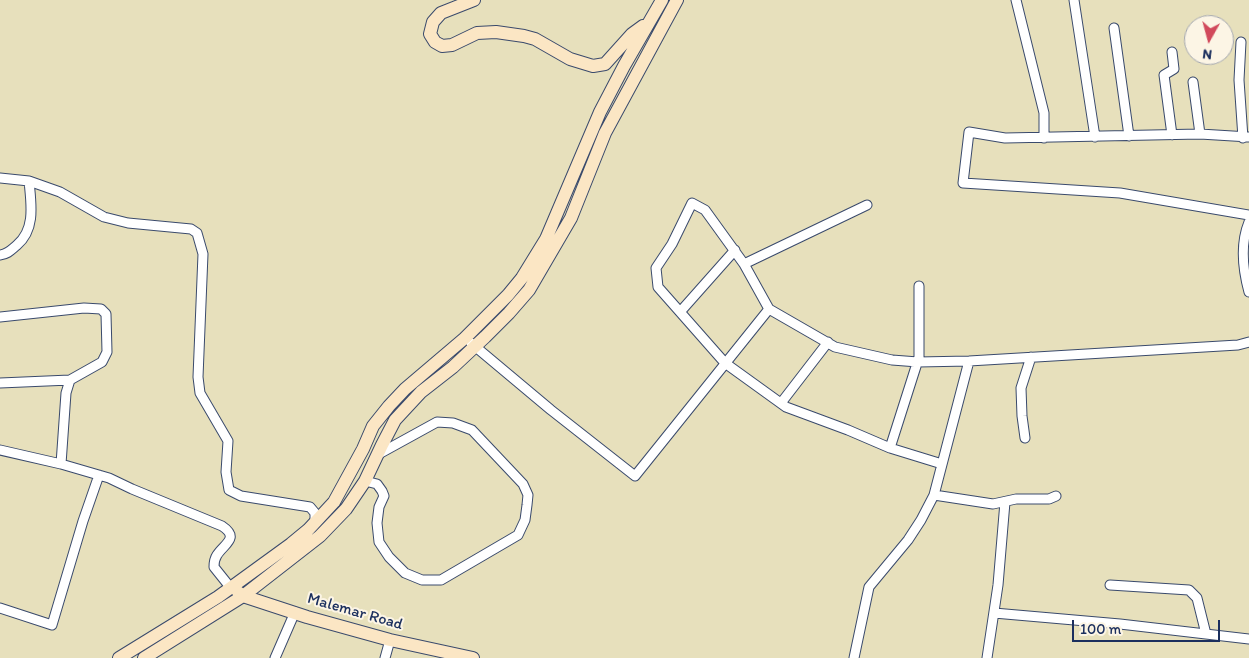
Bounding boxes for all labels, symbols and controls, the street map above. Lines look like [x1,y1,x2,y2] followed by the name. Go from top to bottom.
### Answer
[1184,15,1234,65] north arrow
[1202,45,1213,63] text: N
[305,589,405,635] street label: Malemar Road
[1074,610,1222,642] scale bar
[1080,620,1121,638] text: 100 m

